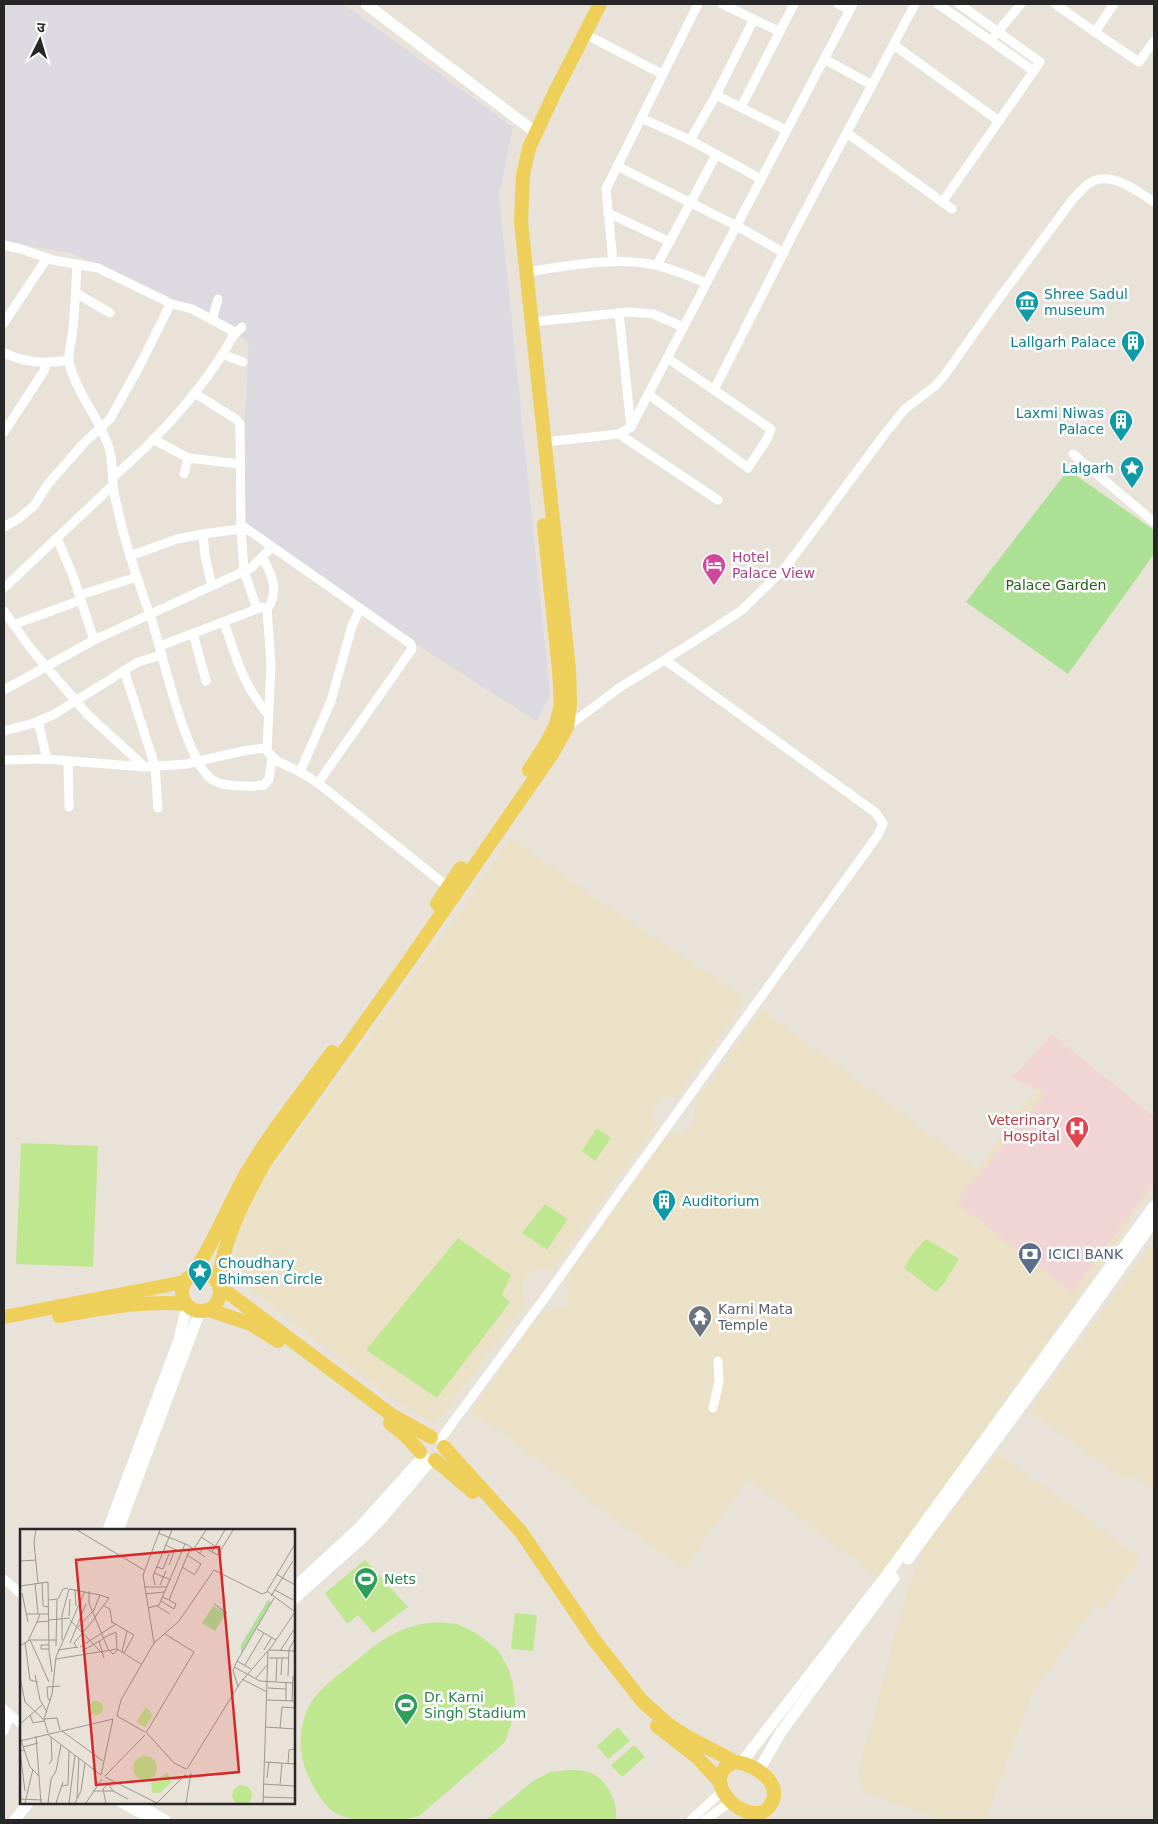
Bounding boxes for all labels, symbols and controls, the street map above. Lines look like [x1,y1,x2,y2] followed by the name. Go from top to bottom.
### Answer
[15,15,65,65] north arrow
[36,19,47,35] text: उ
[1044,286,1128,318] place label: Shree Sadul museum
[1014,289,1040,323] museum icon: Shree Sadul museum
[1120,329,1146,363] building icon: Lallgarh Palace
[1010,334,1116,350] place label: Lallgarh Palace
[1016,405,1104,437] place label: Laxmi Niwas Palace
[1108,408,1134,442] building icon: Laxmi Niwas Palace
[1119,455,1145,489] place icon: Lalgarh
[1062,460,1114,476] place label: Lalgarh
[732,549,815,581] place label: Hotel Palace View
[701,552,727,586] hotel icon: Hotel Palace View
[1006,577,1106,593] park label: Palace Garden
[988,1112,1060,1144] place label: Veterinary Hospital
[1064,1115,1090,1149] hospital icon: Veterinary Hospital
[651,1188,677,1222] building icon: Auditorium
[682,1193,759,1209] place label: Auditorium
[1017,1241,1043,1275] bank icon: ICICI BANK
[1048,1246,1124,1262] place label: ICICI BANK
[218,1255,323,1287] place label: Choudhary Bhimsen Circle
[187,1258,213,1292] place icon: Choudhary Bhimsen Circle
[717,1301,793,1333] place label: Karni Mata Temple
[687,1304,713,1338] temple icon: Karni Mata Temple
[20,1529,295,1804] inset map
[353,1566,379,1600] sports icon: Nets
[384,1571,416,1587] place label: Nets
[424,1689,526,1721] place label: Dr. Karni Singh Stadium
[393,1692,419,1726] sports icon: Dr. Karni Singh Stadium

